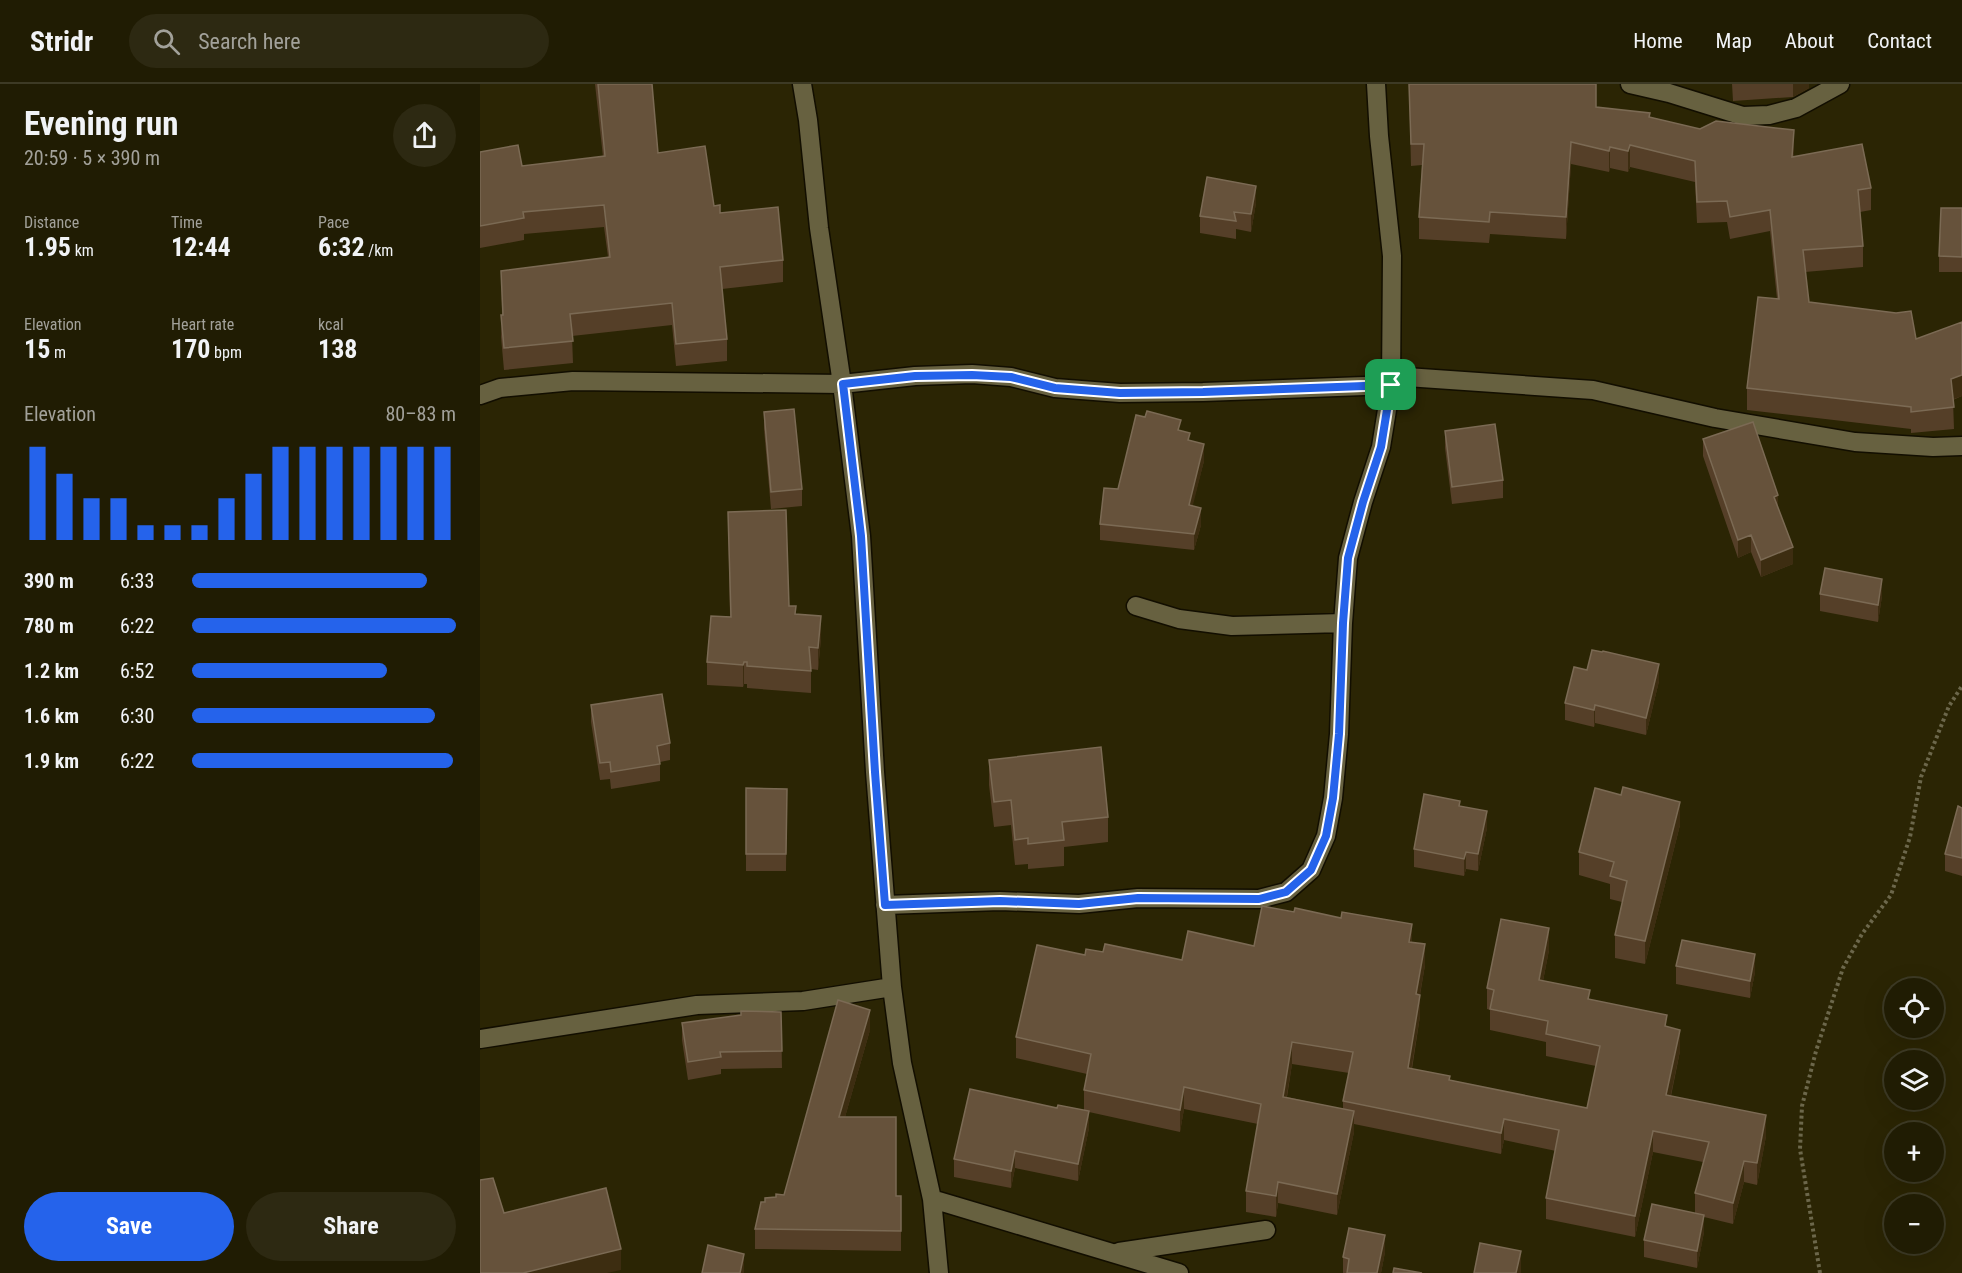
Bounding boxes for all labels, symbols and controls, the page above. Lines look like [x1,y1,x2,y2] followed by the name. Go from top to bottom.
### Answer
[129,14,549,68] search box
[30,25,93,58] text: Stridr
[150,25,183,58] icon: search
[198,29,301,54] text: Search here
[1633,29,1683,53] text: Home
[1716,29,1752,53] text: Map
[1785,29,1834,53] text: About
[1867,29,1932,53] text: Contact
[24,104,179,143] text: Evening run
[393,104,456,167] button: share
[24,146,160,170] text: 20:59 · 5 × 390 m
[24,213,79,232] text: Distance
[171,213,203,232] text: Time
[318,213,349,232] text: Pace
[24,232,71,262] text: 1.95
[171,232,231,262] text: 12:44
[318,232,365,262] text: 6:32
[71,241,94,260] text: km
[365,241,393,260] text: /km
[24,315,82,334] text: Elevation
[171,315,234,334] text: Heart rate
[318,315,344,334] text: kcal
[24,334,50,364] text: 15
[171,334,210,364] text: 170
[318,334,357,364] text: 138
[50,343,66,362] text: m
[210,343,242,362] text: bpm
[1365,359,1416,410] pin
[1374,368,1407,401] icon: arrive
[24,402,96,426] text: Elevation
[385,402,456,426] text: 80–83 m
[24,569,74,593] text: 390 m
[120,569,154,593] text: 6:33
[24,614,74,638] text: 780 m
[120,614,154,638] text: 6:22
[24,659,79,683] text: 1.2 km
[120,659,154,683] text: 6:52
[24,704,79,728] text: 1.6 km
[120,704,154,728] text: 6:30
[24,749,79,773] text: 1.9 km
[120,749,154,773] text: 6:22
[1884,978,1944,1254] map controls
[1884,978,1944,1038] button: locate
[1884,1050,1944,1110] button: layers
[1884,1122,1944,1182] button: +
[24,1192,234,1261] button: Save
[246,1192,456,1261] button: Share
[1884,1194,1944,1254] button: −

